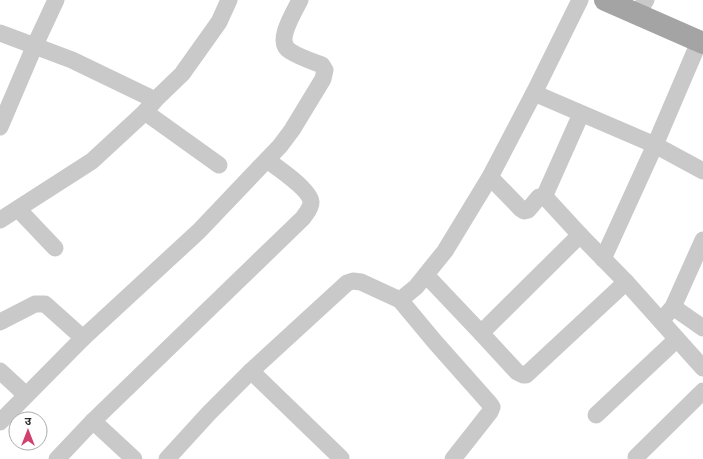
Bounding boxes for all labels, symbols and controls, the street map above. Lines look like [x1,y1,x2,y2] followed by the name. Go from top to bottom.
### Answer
[8,411,48,451] north arrow
[25,415,32,427] text: उ

